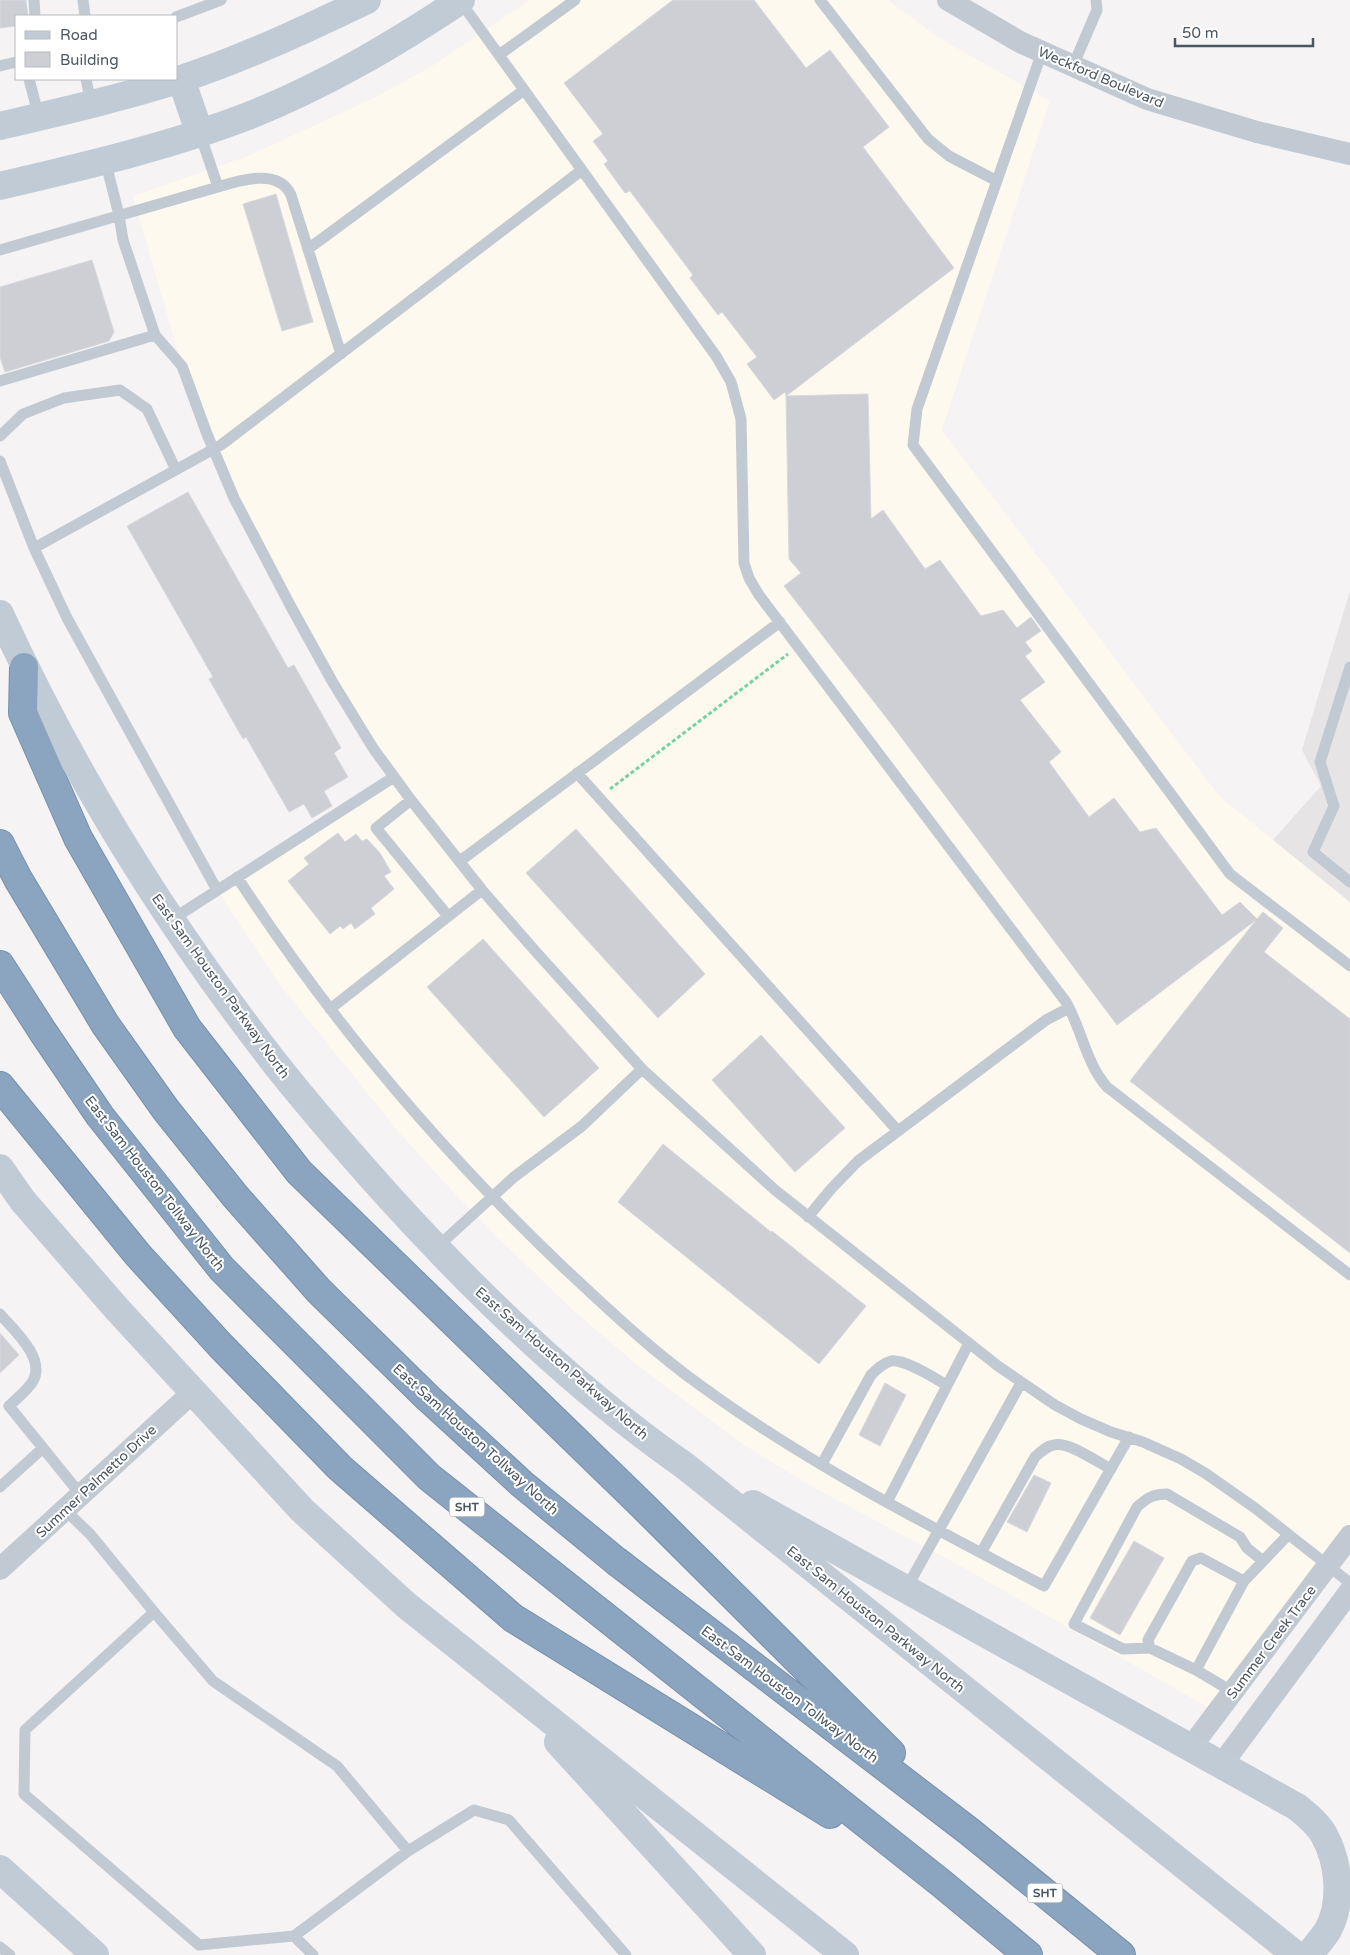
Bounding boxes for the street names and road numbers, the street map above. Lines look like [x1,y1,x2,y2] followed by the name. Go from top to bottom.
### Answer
[1035,43,1166,112] street label: Weckford Boulevard
[148,891,293,1082] street label: East Sam Houston Parkway North
[81,1093,228,1274] street label: East Sam Houston Tollway North
[472,1283,652,1443] street label: East Sam Houston Parkway North
[389,1360,562,1518] street label: East Sam Houston Tollway North
[33,1421,160,1541] street label: Summer Palmetto Drive
[450,1498,484,1516] road number: SHT
[783,1542,968,1696] street label: East Sam Houston Parkway North
[1223,1582,1320,1702] street label: Summer Creek Trace
[698,1622,882,1767] street label: East Sam Houston Tollway North
[1028,1884,1062,1902] road number: SHT

